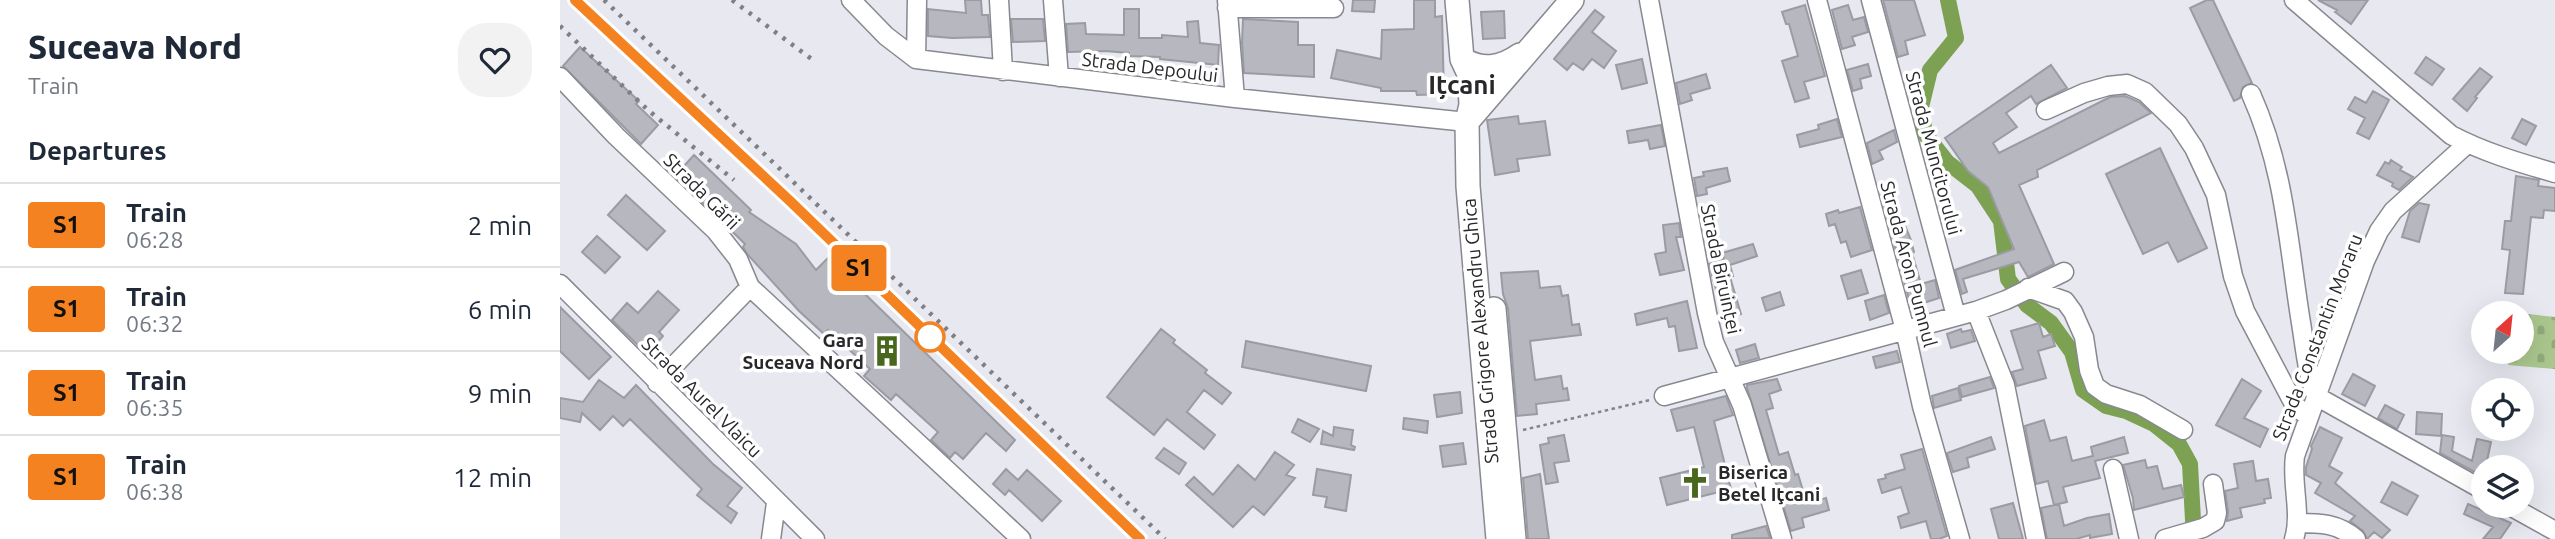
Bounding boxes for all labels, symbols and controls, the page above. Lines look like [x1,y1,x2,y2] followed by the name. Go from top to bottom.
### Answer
[458,23,532,97] button: heart
[28,28,242,65] text: Suceava Nord
[1081,48,1219,86] street label: Strada Depoului
[1902,69,1966,237] street label: Strada Muncitorului
[1428,70,1496,100] district label: Ițcani
[28,73,79,98] text: Train
[28,136,166,165] text: Departures
[659,148,745,234] street label: Strada Gării
[1876,179,1942,349] street label: Strada Aron Pumnul
[1457,197,1503,465] street label: Strada Grigore Alexandru Ghica
[126,198,187,227] text: Train
[1696,202,1746,336] street label: Strada Biruinței
[53,211,80,238] text: S1
[468,211,532,240] text: 2 min
[126,227,184,252] text: 06:28
[2267,231,2367,443] street label: Strada Constantin Moraru
[828,245,890,291] line badge: S1
[845,254,873,281] text: S1
[126,282,187,311] text: Train
[53,295,80,322] text: S1
[468,295,532,324] text: 6 min
[2471,301,2534,364] north arrow
[2471,301,2534,518] map controls
[126,311,184,336] text: 06:32
[915,322,945,352] unlabelled marker
[743,329,864,373] place label: Gara Suceava Nord
[637,332,767,462] street label: Strada Aurel Vlaicu
[870,334,904,368] building icon: Gara Suceava Nord
[126,366,187,395] text: Train
[2471,378,2534,441] button: locate
[53,379,80,406] text: S1
[468,379,532,408] text: 9 min
[126,395,184,420] text: 06:35
[126,450,187,479] text: Train
[2471,455,2534,518] button: layers
[1718,461,1820,505] place label: Biserica Betel Iţcani
[53,463,80,490] text: S1
[453,463,532,492] text: 12 min
[1678,466,1712,500] church icon: Biserica Betel Iţcani
[126,479,184,504] text: 06:38

